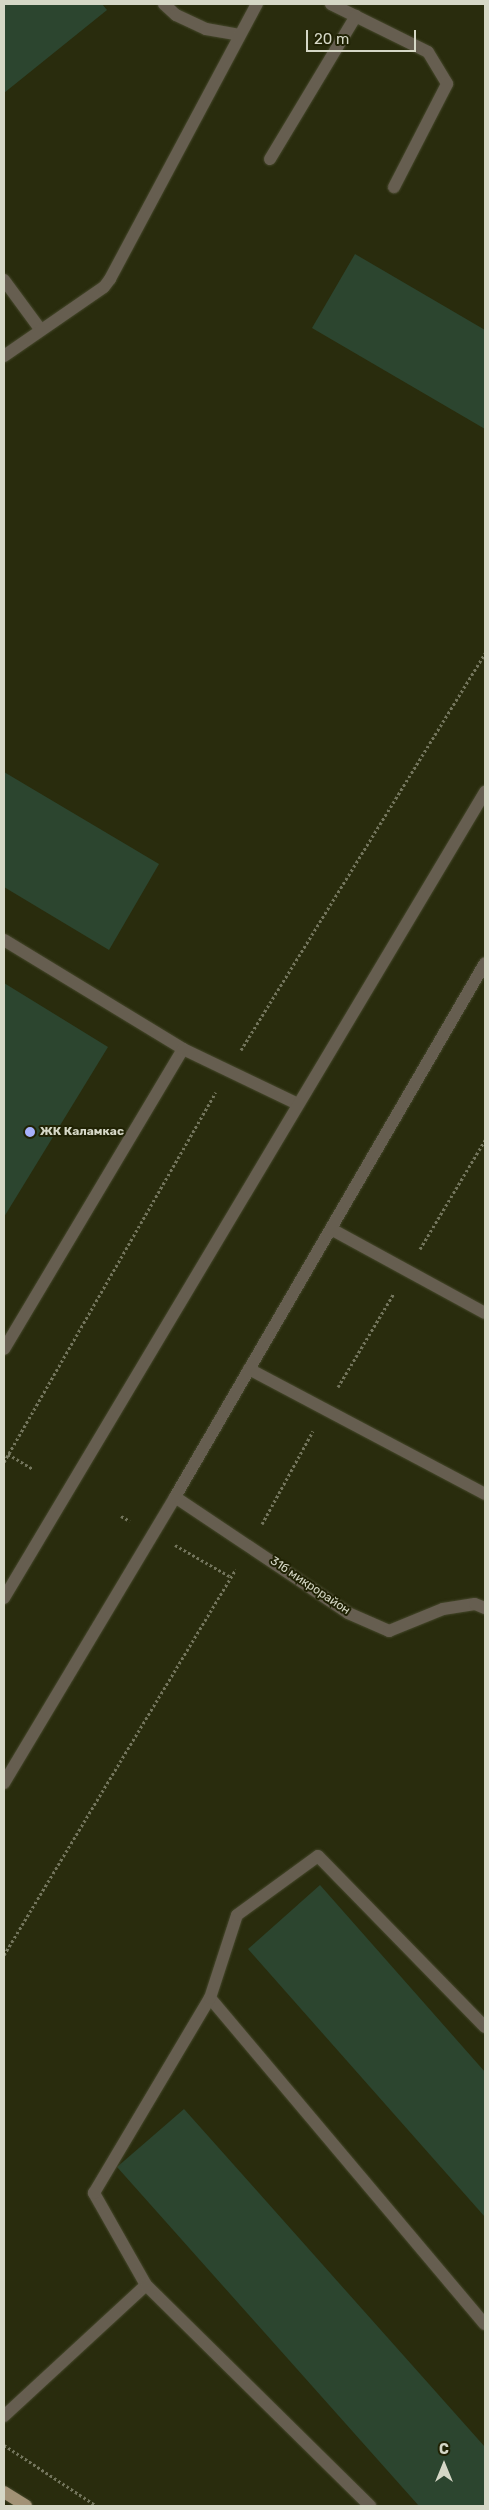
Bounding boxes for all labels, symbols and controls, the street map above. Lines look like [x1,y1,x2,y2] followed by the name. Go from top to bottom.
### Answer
[309,20,419,52] scale bar
[314,30,349,48] text: 20 m
[40,1125,124,1139] place label: ЖК Каламкас
[24,1126,36,1138] marker: ЖК Каламкас
[267,1554,353,1618] street label: 31б микрорайон
[419,2440,469,2490] north arrow
[439,2441,449,2458] text: С

